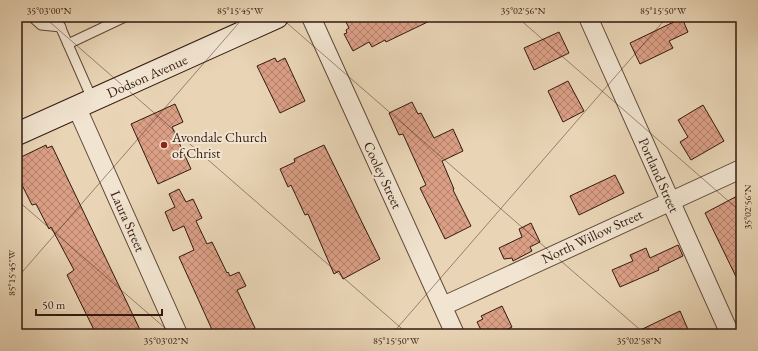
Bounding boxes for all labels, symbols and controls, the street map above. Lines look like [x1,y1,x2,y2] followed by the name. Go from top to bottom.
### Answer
[27,4,72,17] text: 35°03'00"N
[217,4,264,17] text: 85°15'45"W
[501,4,546,17] text: 35°02'56"N
[640,4,687,17] text: 85°15'50"W
[104,50,191,102] street label: Dodson Avenue
[171,128,267,162] place label: Avondale Church of Christ
[635,135,684,216] street label: Portland Street
[360,139,407,212] street label: Cooley Street
[159,140,169,150] marker: Avondale Church of Christ
[741,184,754,229] text: 35°02'56"N
[107,188,150,255] street label: Laura Street
[538,204,646,267] street label: North Willow Street
[5,249,18,296] text: 85°15'45"W
[36,291,162,317] scale bar
[42,297,66,313] text: 50 m
[144,334,189,347] text: 35°03'02"N
[373,334,420,347] text: 85°15'50"W
[617,334,662,347] text: 35°02'58"N

